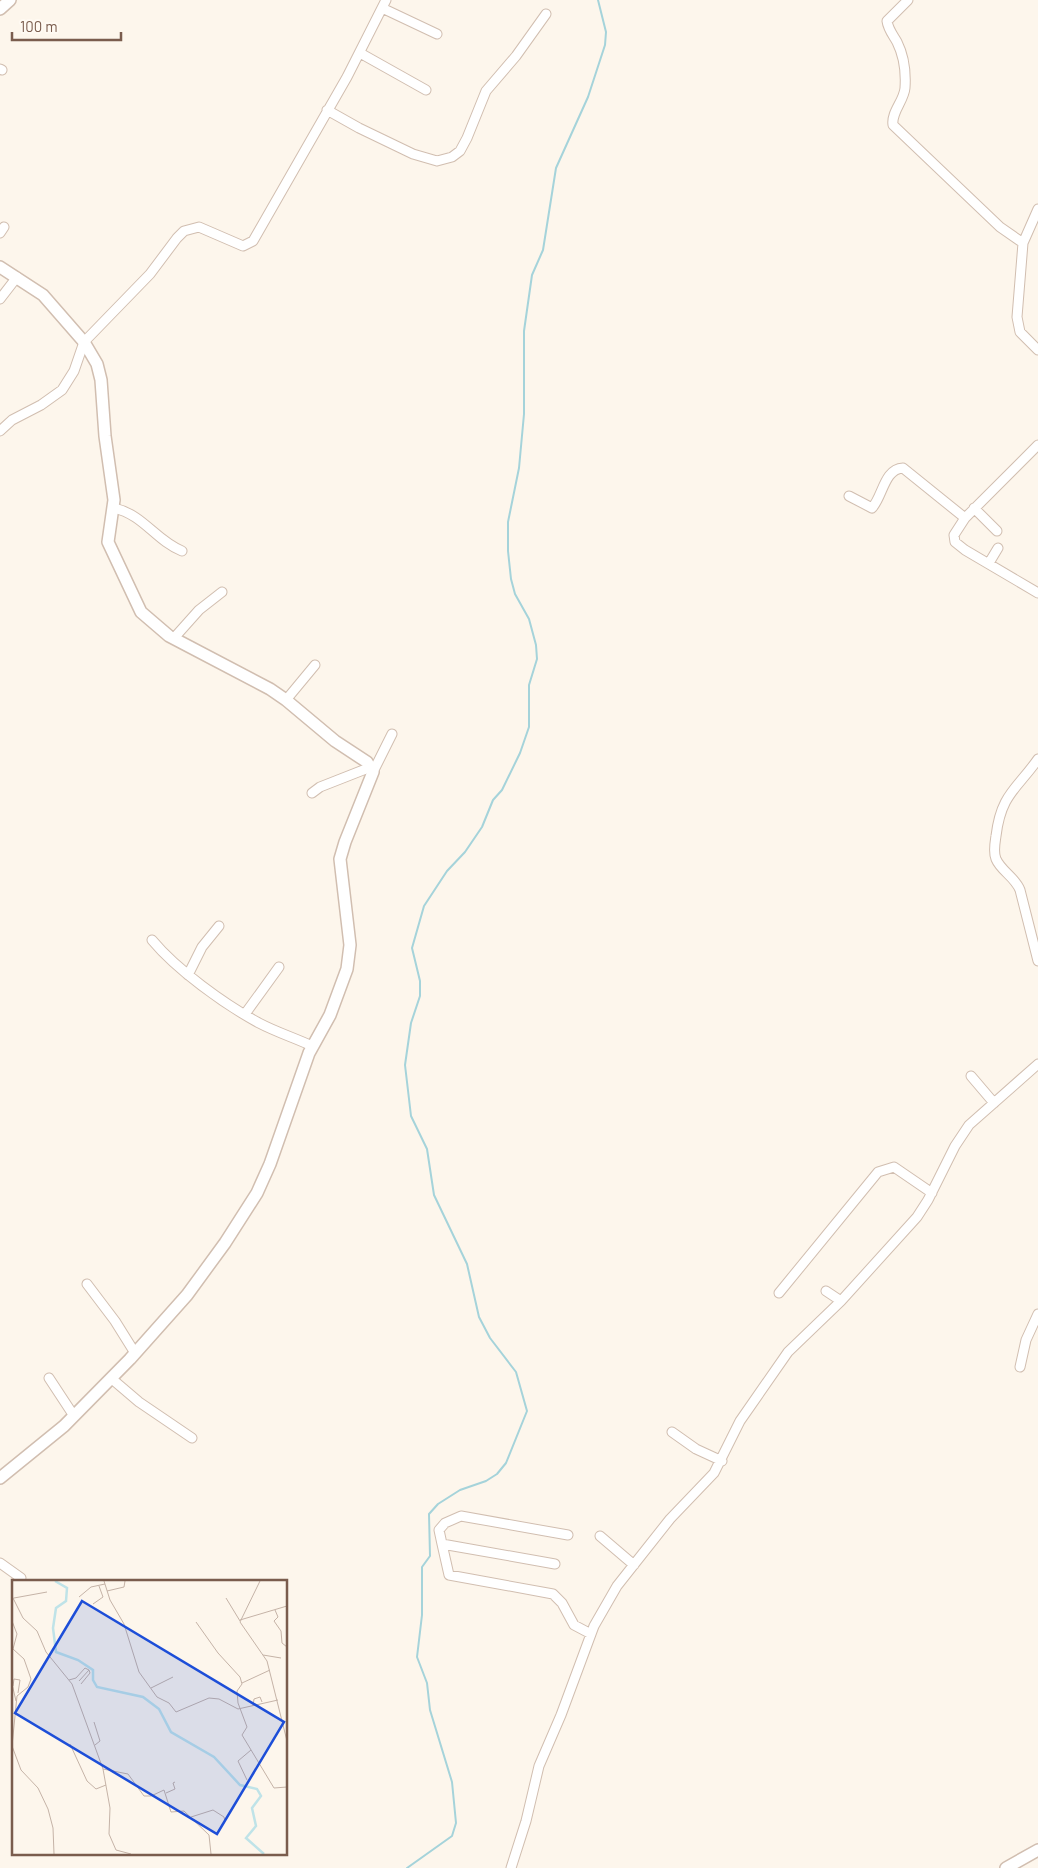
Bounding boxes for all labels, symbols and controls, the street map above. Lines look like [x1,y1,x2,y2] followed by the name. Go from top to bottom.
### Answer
[12,10,121,42] scale bar
[20,17,58,35] text: 100 m
[12,1580,288,1856] inset map

